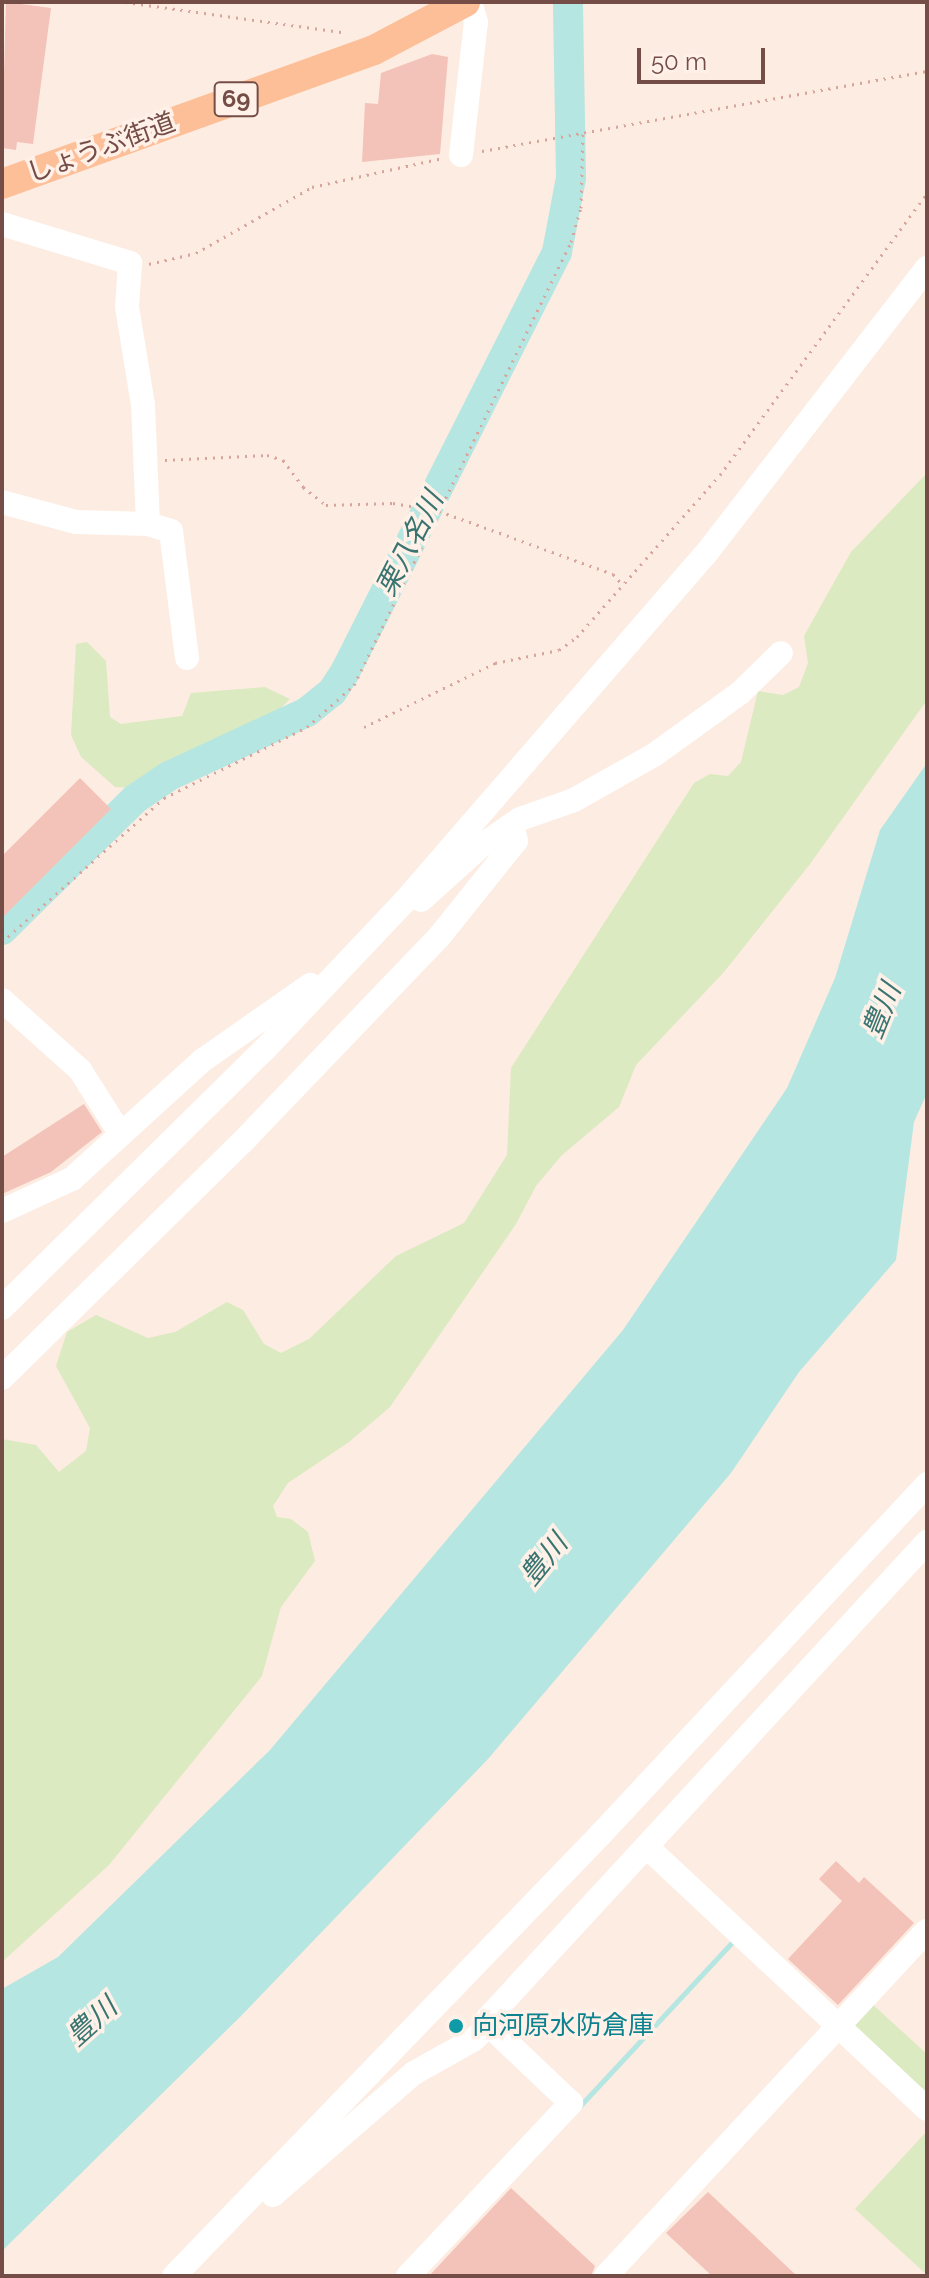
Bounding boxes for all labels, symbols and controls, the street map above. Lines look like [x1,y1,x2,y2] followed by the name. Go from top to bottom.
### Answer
[641,32,769,82] scale bar
[651,47,707,76] text: 50 m
[212,79,260,119] road number: 69
[22,107,180,189] street label: しょうぶ街道
[370,486,450,602] water label: 栗八名川
[856,979,908,1043] water label: 豊川
[513,1528,575,1592] water label: 豊川
[60,1991,124,2053] water label: 豊川
[472,2010,654,2042] place label: 向河原水防倉庫
[447,2017,465,2035] marker: 向河原水防倉庫

